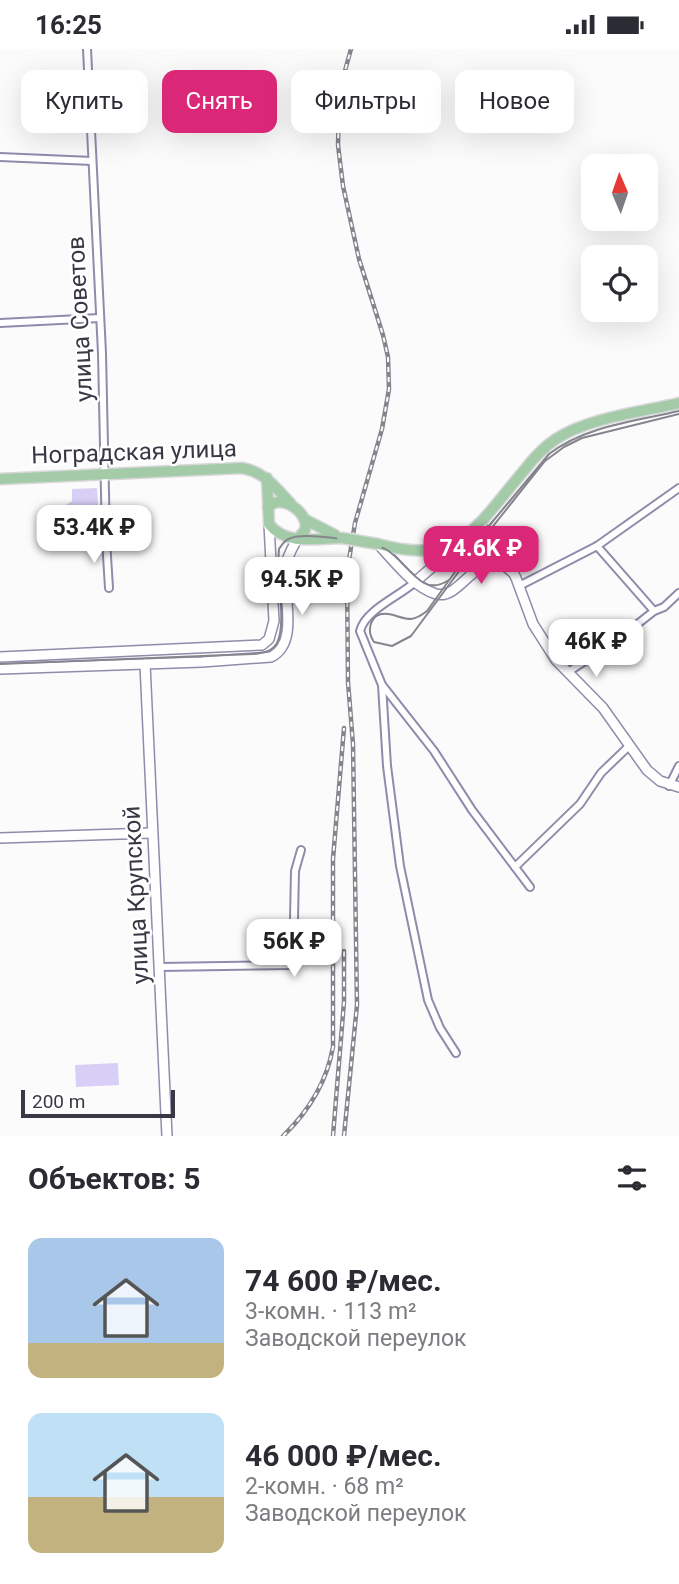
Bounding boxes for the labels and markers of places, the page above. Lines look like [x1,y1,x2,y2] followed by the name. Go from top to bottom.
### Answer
[29,505,159,565] pin: 53.4K ₽
[416,526,546,586] pin: 74.6K ₽
[237,557,367,617] pin: 94.5K ₽
[547,619,645,679] pin: 46K ₽
[245,919,343,979] pin: 56K ₽

